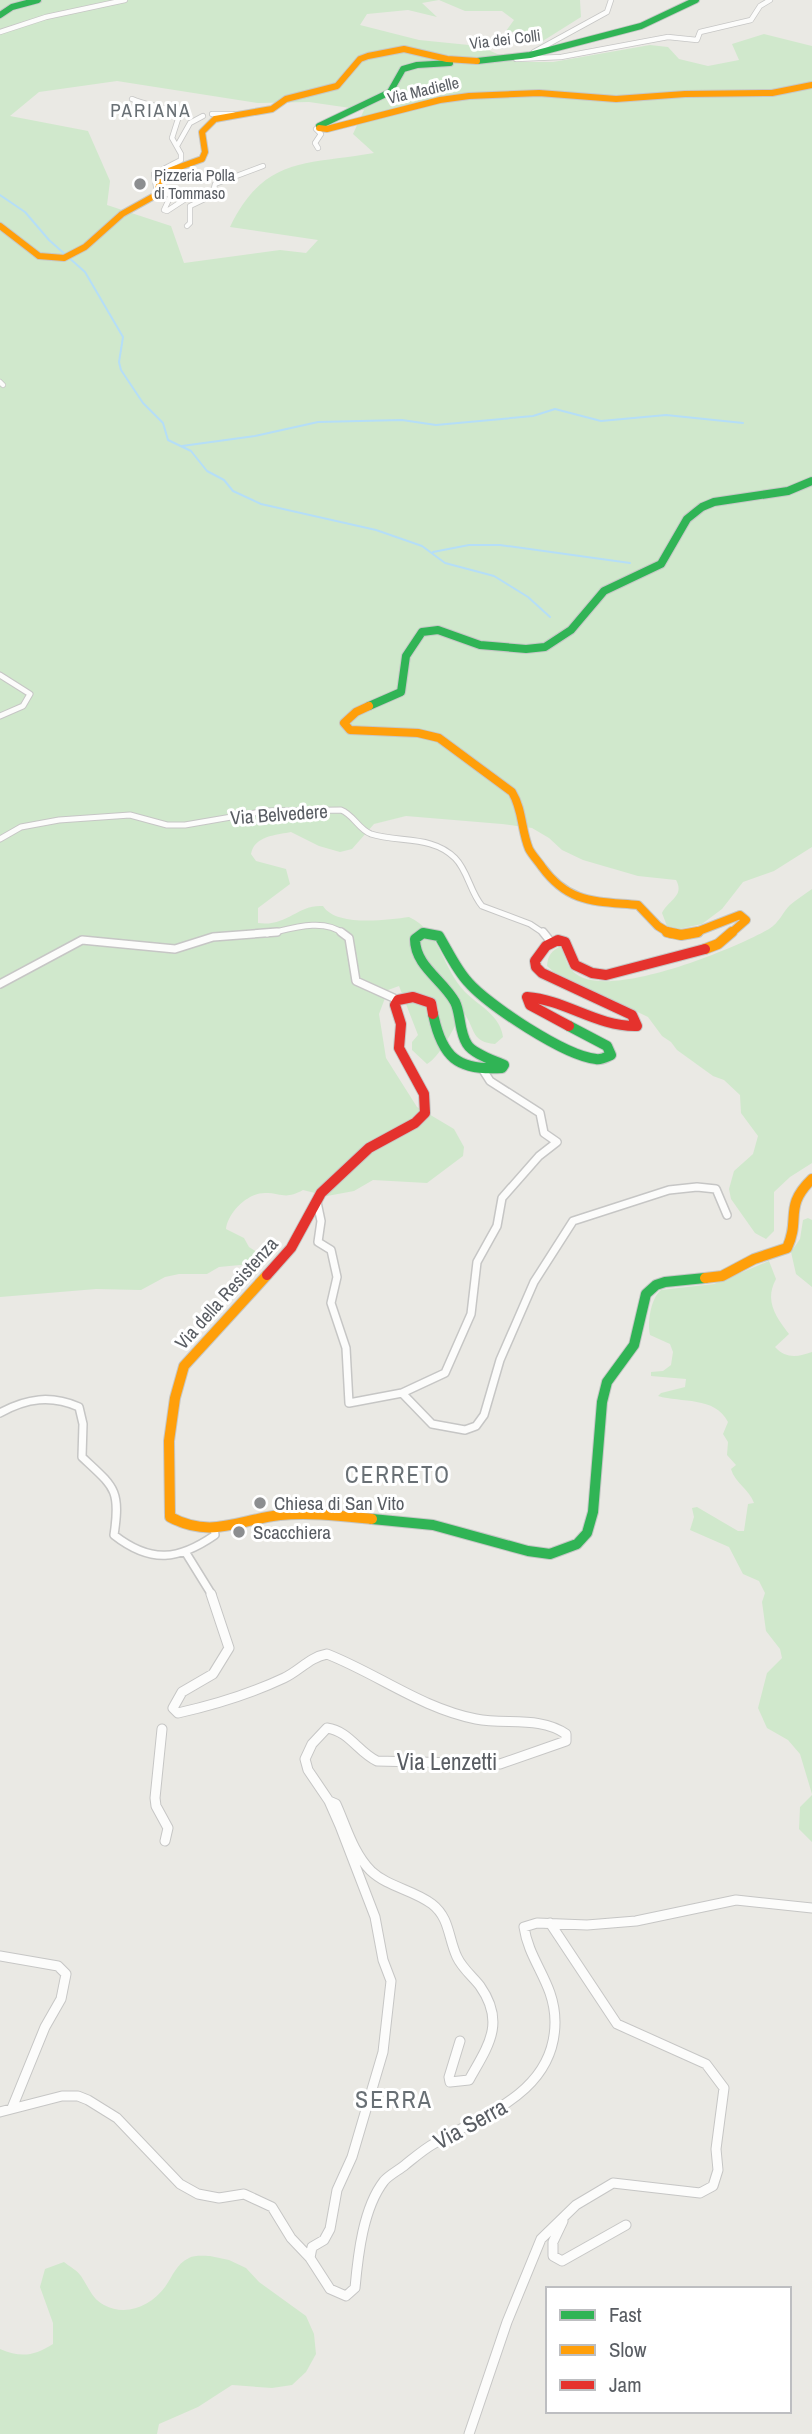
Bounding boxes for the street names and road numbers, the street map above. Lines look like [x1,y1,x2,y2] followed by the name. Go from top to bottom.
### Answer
[468,24,542,54] street label: Via dei Colli
[385,71,461,109] street label: Via Madielle
[229,798,329,830] street label: Via Belvedere
[169,1231,284,1355] street label: Via della Resistenza
[397,1746,497,1777] street label: Via Lenzetti
[428,2091,512,2156] street label: Via Serra

